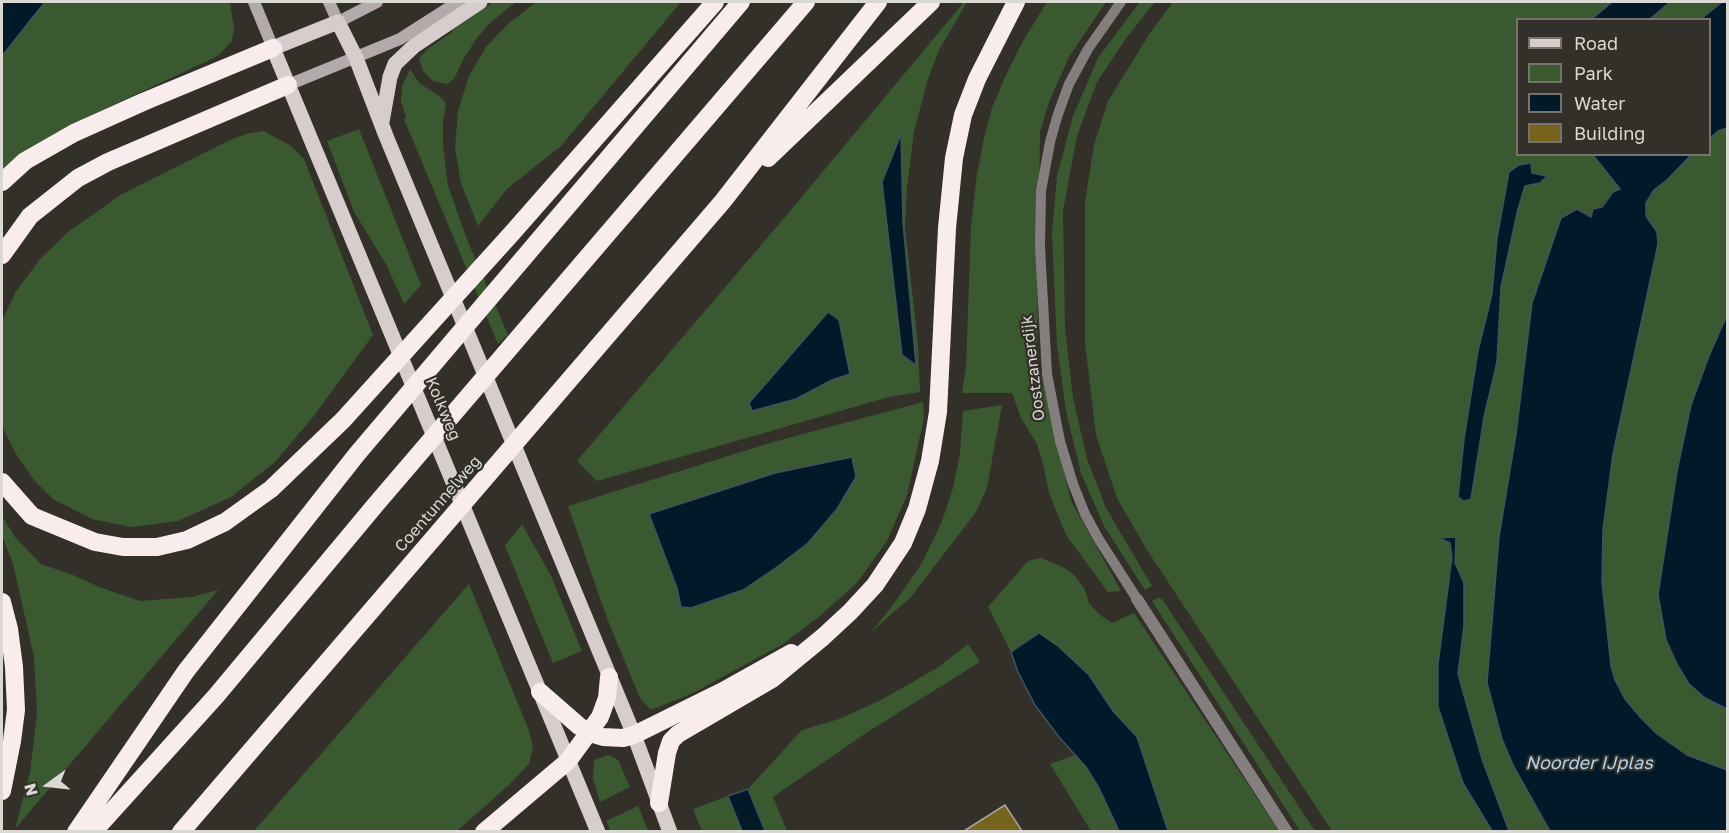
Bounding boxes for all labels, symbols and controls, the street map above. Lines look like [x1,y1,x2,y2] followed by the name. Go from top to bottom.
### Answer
[1516,18,1711,156] legend
[1574,32,1618,54] text: Road
[1574,62,1613,84] text: Park
[1574,92,1625,114] text: Water
[1574,122,1645,144] text: Building
[1017,314,1049,422] street label: Oostzanerdijk
[421,375,465,443] street label: Kolkweg
[391,452,485,556] street label: Coentunnelweg
[1525,752,1653,774] water label: Noorder IJplas
[18,755,78,815] north arrow
[19,781,42,798] text: N

